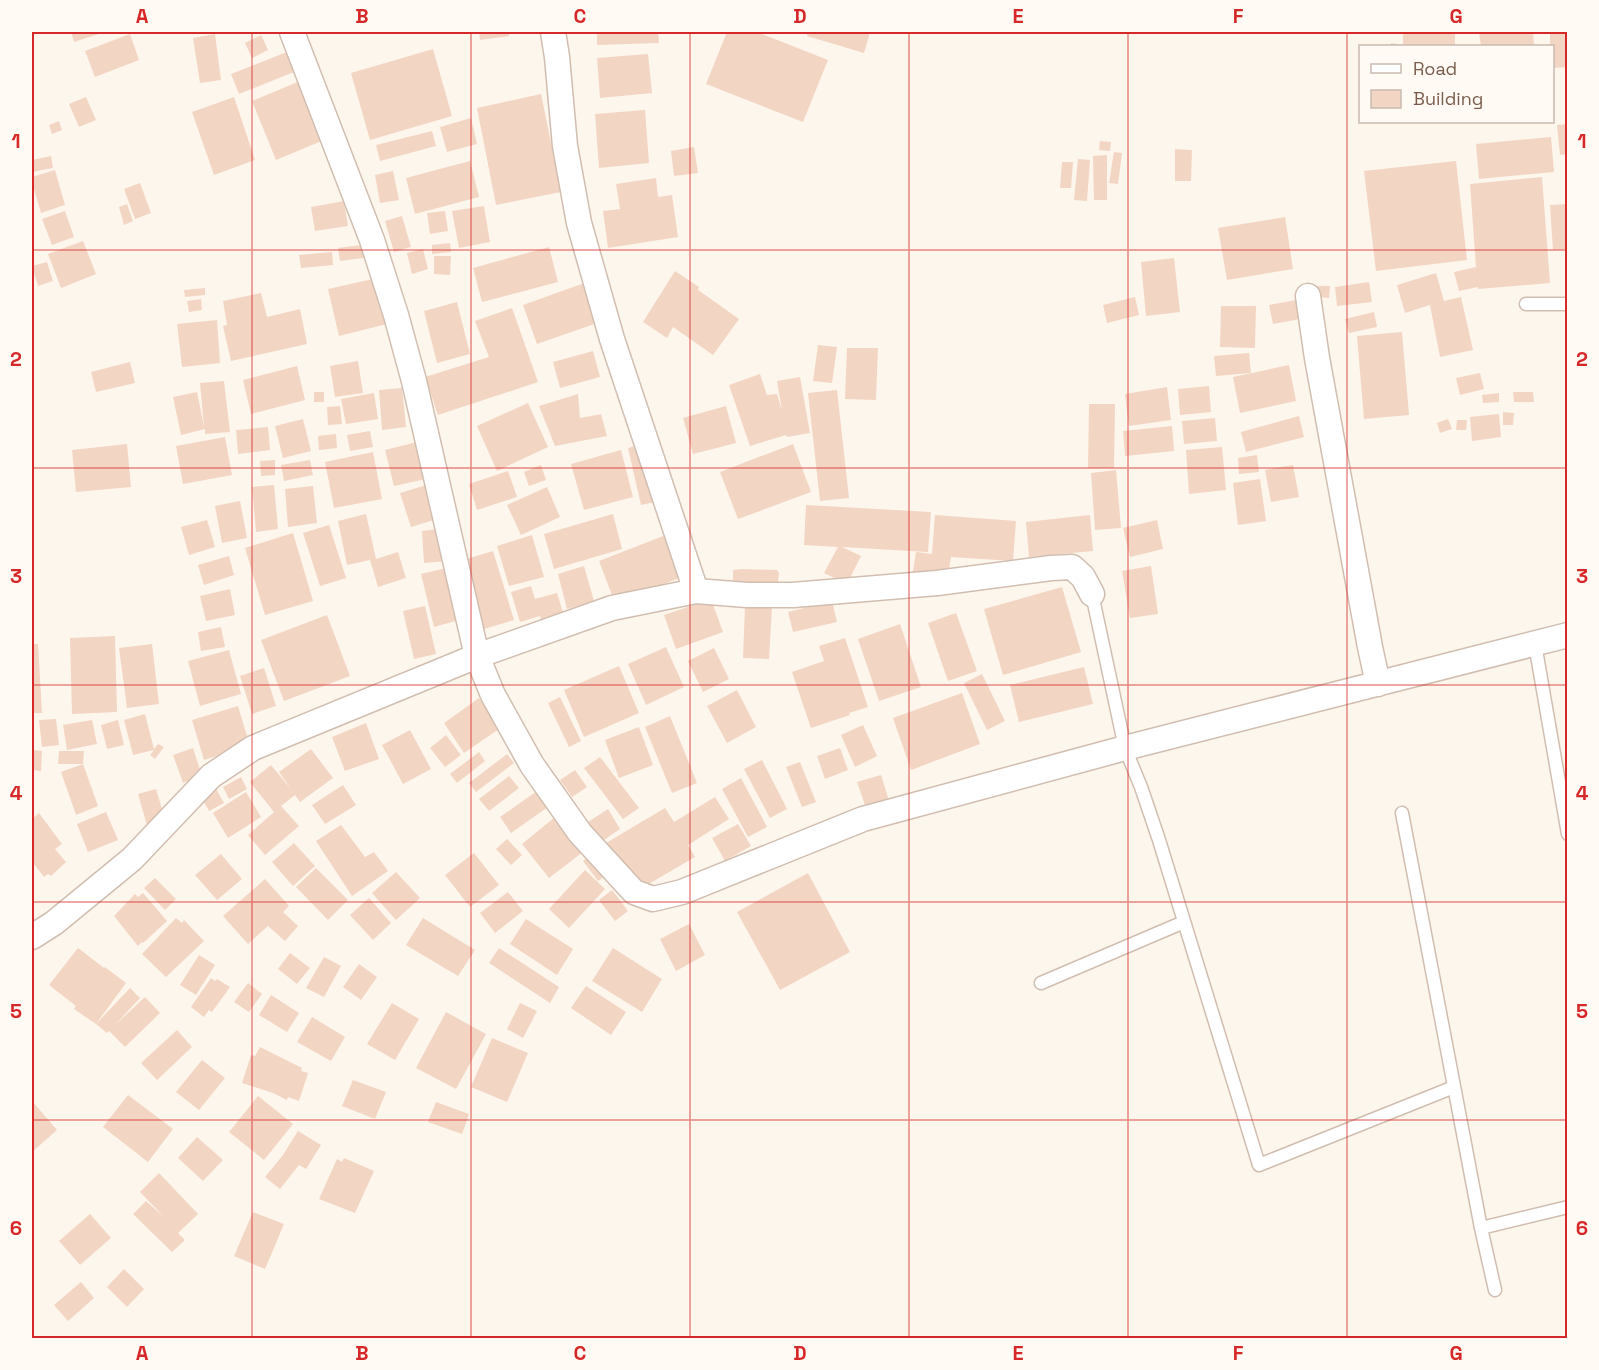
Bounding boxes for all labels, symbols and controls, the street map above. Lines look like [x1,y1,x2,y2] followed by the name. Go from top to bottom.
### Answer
[136,3,149,29] text: A
[355,3,369,29] text: B
[574,3,587,29] text: C
[793,3,807,29] text: D
[1012,3,1024,29] text: E
[1233,3,1244,29] text: F
[1449,3,1463,29] text: G
[1359,45,1554,123] legend
[1413,57,1457,80] text: Road
[1413,87,1483,110] text: Building
[11,128,21,154] text: 1
[1577,128,1587,154] text: 1
[10,346,22,372] text: 2
[1576,346,1588,372] text: 2
[10,563,22,589] text: 3
[1576,563,1588,589] text: 3
[10,780,23,806] text: 4
[1576,780,1589,806] text: 4
[10,998,22,1024] text: 5
[1576,998,1588,1024] text: 5
[10,1215,22,1241] text: 6
[1576,1215,1588,1241] text: 6
[136,1340,149,1366] text: A
[355,1340,369,1366] text: B
[574,1340,587,1366] text: C
[793,1340,807,1366] text: D
[1012,1340,1024,1366] text: E
[1233,1340,1244,1366] text: F
[1449,1340,1463,1366] text: G

